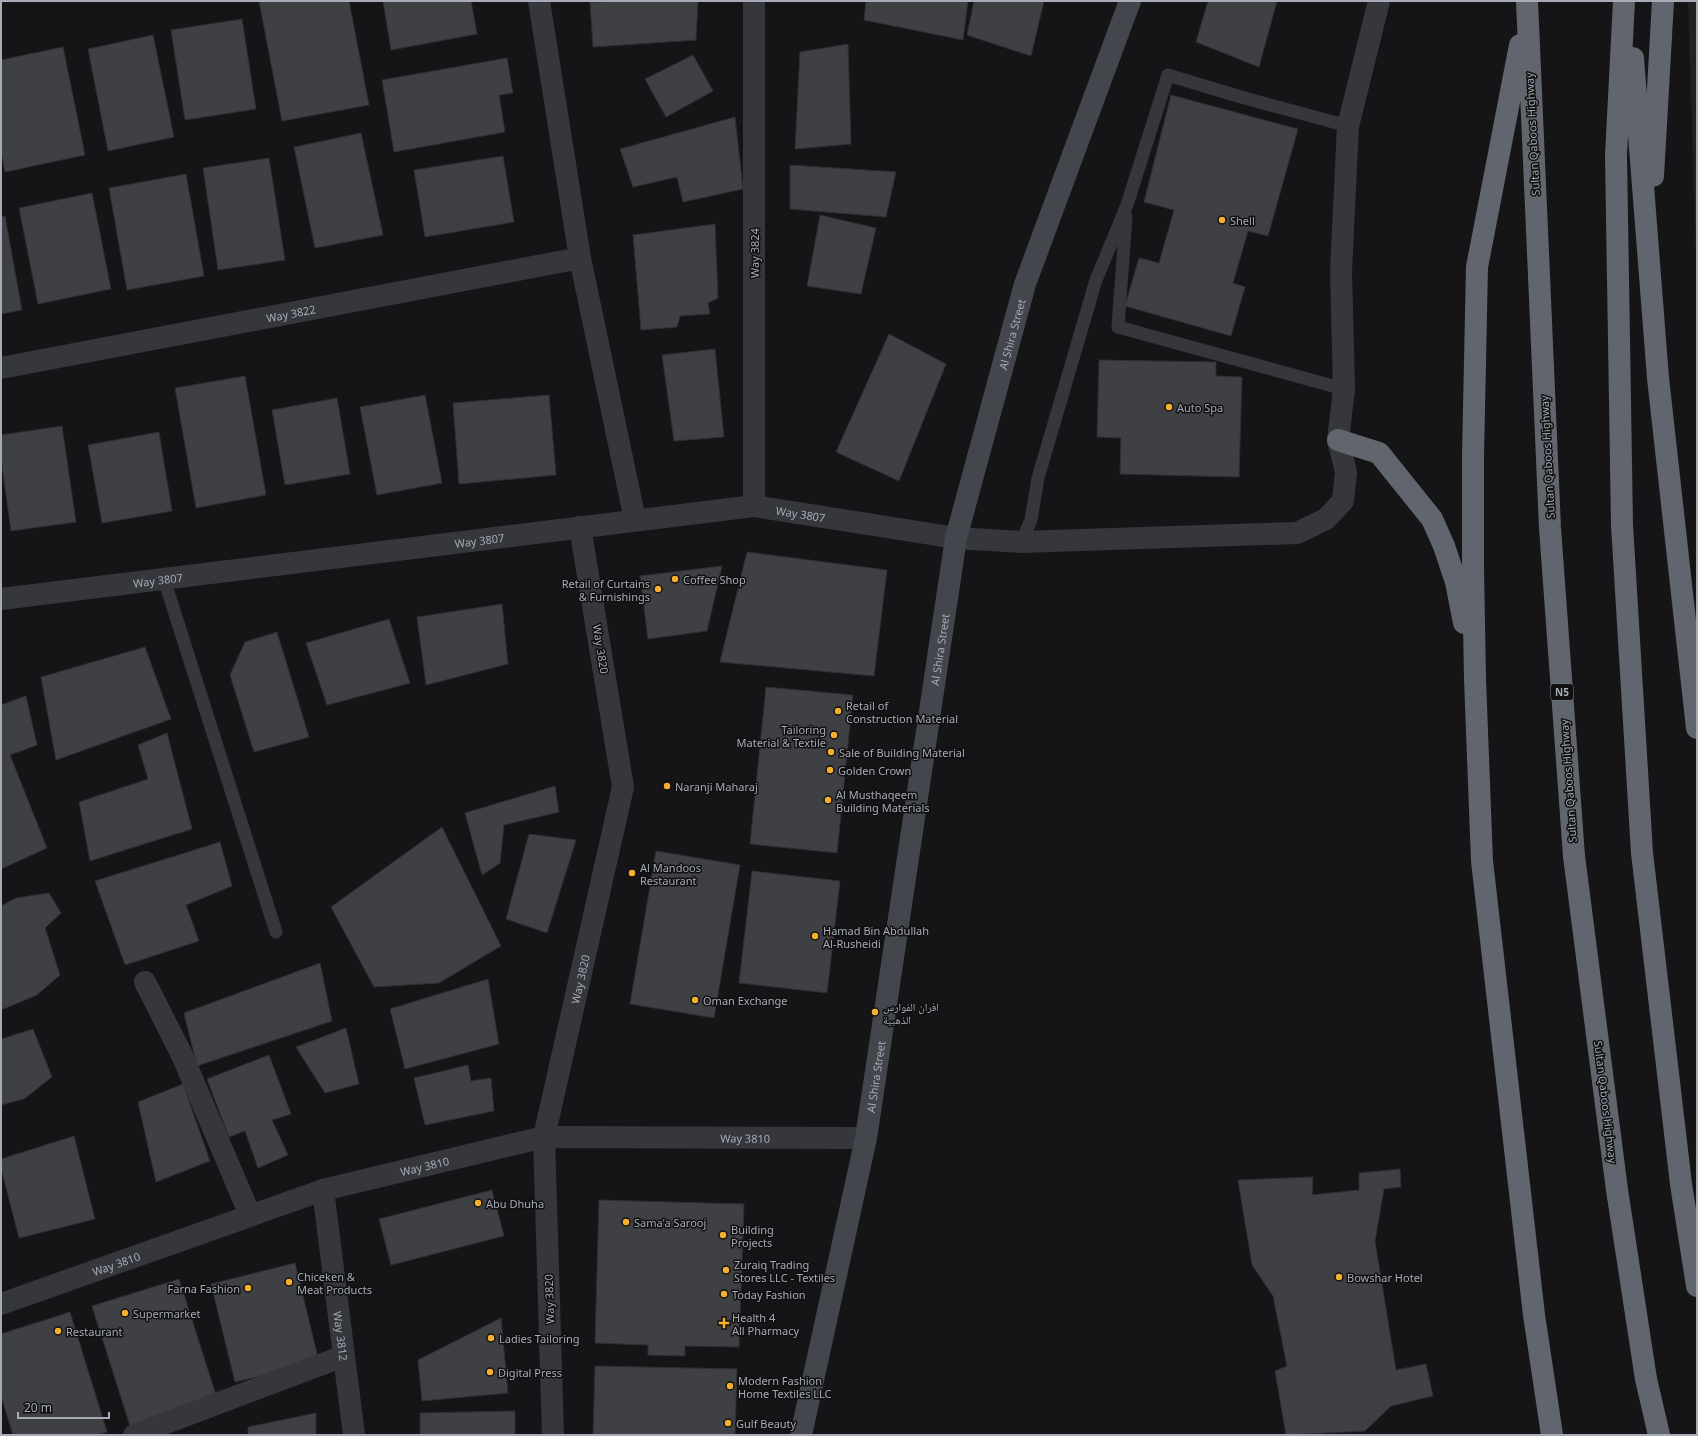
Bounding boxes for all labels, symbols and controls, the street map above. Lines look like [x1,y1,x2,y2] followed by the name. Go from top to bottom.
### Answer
[1521,72,1543,196] street label: Sultan Qaboos Highway
[1230,213,1255,228] place label: Shell
[1217,215,1227,225] marker: Shell
[747,227,762,278] street label: Way 3824
[995,297,1028,371] street label: Al Shira Street
[265,301,317,325] street label: Way 3822
[1536,395,1558,519] street label: Sultan Qaboos Highway
[1177,400,1223,415] place label: Auto Spa
[1164,402,1174,412] marker: Auto Spa
[775,502,827,525] street label: Way 3807
[454,529,505,550] street label: Way 3807
[132,569,183,590] street label: Way 3807
[683,572,746,587] place label: Coffee Shop
[670,574,680,584] marker: Coffee Shop
[562,576,650,604] place label: Retail of Curtains & Furnishings
[653,584,663,594] marker: Retail of Curtains & Furnishings
[926,612,952,687] street label: Al Shira Street
[590,623,612,675] street label: Way 3820
[1551,684,1573,700] road number: N5
[846,698,958,726] place label: Retail of Construction Material
[833,706,843,716] marker: Retail of Construction Material
[1556,719,1580,843] street label: Sultan Qaboos Highway
[737,722,826,750] place label: Tailoring Material & Textile
[829,730,839,740] marker: Tailoring Material & Textile
[839,745,965,760] place label: Sale of Building Material
[826,747,836,757] marker: Sale of Building Material
[838,763,911,778] place label: Golden Crown
[825,765,835,775] marker: Golden Crown
[675,779,758,794] place label: Naranji Maharaj
[662,781,672,791] marker: Naranji Maharaj
[836,787,930,815] place label: Al Musthaqeem Building Materials
[823,795,833,805] marker: Al Musthaqeem Building Materials
[640,860,701,888] place label: Al Mandoos Restaurant
[627,868,637,878] marker: Al Mandoos Restaurant
[823,923,929,951] place label: Hamad Bin Abdullah Al-Rusheidi
[810,931,820,941] marker: Hamad Bin Abdullah Al-Rusheidi
[567,953,592,1005] street label: Way 3820
[703,993,787,1008] place label: Oman Exchange
[690,995,700,1005] marker: Oman Exchange
[883,999,939,1027] place label: افران الفوارس الذهبية
[870,1007,880,1017] marker: افران الفوارس الذهبية
[862,1040,888,1114] street label: Al Shira Street
[1591,1040,1621,1165] street label: Sultan Qaboos Highway
[720,1130,770,1145] street label: Way 3810
[399,1153,451,1179] street label: Way 3810
[486,1196,544,1211] place label: Abu Dhuha
[473,1198,483,1208] marker: Abu Dhuha
[634,1215,706,1230] place label: Sama'a Sarooj
[621,1217,631,1227] marker: Sama'a Sarooj
[731,1222,774,1250] place label: Building Projects
[718,1230,728,1240] marker: Building Projects
[90,1248,142,1279] street label: Way 3810
[734,1257,835,1285] place label: Zuraiq Trading Stores LLC - Textiles
[721,1265,731,1275] marker: Zuraiq Trading Stores LLC - Textiles
[297,1269,372,1297] place label: Chiceken & Meat Products
[1347,1270,1423,1285] place label: Bowshar Hotel
[1334,1272,1344,1282] marker: Bowshar Hotel
[541,1274,557,1324] street label: Way 3820
[284,1277,294,1287] marker: Chiceken & Meat Products
[168,1281,240,1296] place label: Farna Fashion
[243,1283,253,1293] marker: Farna Fashion
[732,1287,806,1302] place label: Today Fashion
[719,1289,729,1299] marker: Today Fashion
[133,1306,200,1321] place label: Supermarket
[120,1308,130,1318] marker: Supermarket
[331,1310,352,1362] street label: Way 3812
[732,1310,799,1338] place label: Health 4 All Pharmacy
[719,1318,729,1328] marker: Health 4 All Pharmacy
[66,1324,123,1339] place label: Restaurant
[53,1326,63,1336] marker: Restaurant
[499,1331,580,1346] place label: Ladies Tailoring
[486,1333,496,1343] marker: Ladies Tailoring
[498,1365,562,1380] place label: Digital Press
[485,1367,495,1377] marker: Digital Press
[738,1373,832,1401] place label: Modern Fashion Home Textiles LLC
[725,1381,735,1391] marker: Modern Fashion Home Textiles LLC
[18,1394,109,1420] scale bar
[24,1399,52,1416] text: 20 m
[736,1416,797,1431] place label: Gulf Beauty
[723,1418,733,1428] marker: Gulf Beauty

